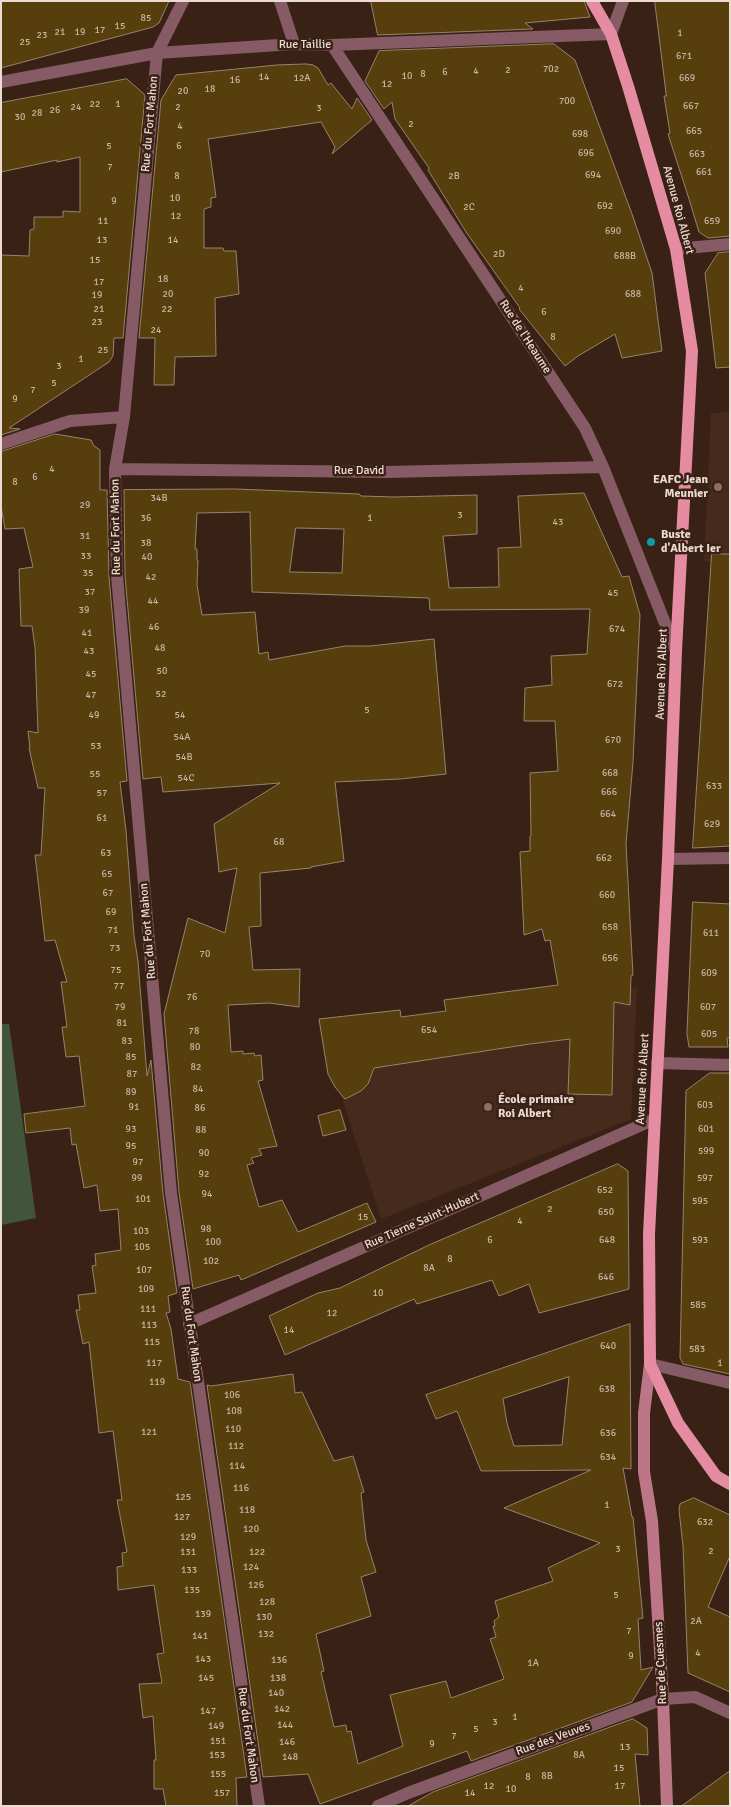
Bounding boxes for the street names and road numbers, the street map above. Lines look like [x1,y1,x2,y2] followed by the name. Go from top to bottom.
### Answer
[279,38,331,52] street label: Rue Taillie
[139,75,161,173] street label: Rue du Fort Mahon
[659,164,697,256] street label: Avenue Roi Albert
[496,297,554,377] street label: Rue de l'Heaume
[334,464,384,478] street label: Rue David
[108,479,124,575] street label: Rue du Fort Mahon
[653,628,671,720] street label: Avenue Roi Albert
[137,882,159,980] street label: Rue du Fort Mahon
[633,1033,653,1125] street label: Avenue Roi Albert
[363,1189,481,1253] street label: Rue Tierne Saint-Hubert
[177,1285,205,1383] street label: Rue du Fort Mahon
[652,1621,670,1705] street label: Rue de Cuesmes
[234,1686,262,1784] street label: Rue du Fort Mahon
[514,1719,592,1759] street label: Rue des Veuves

